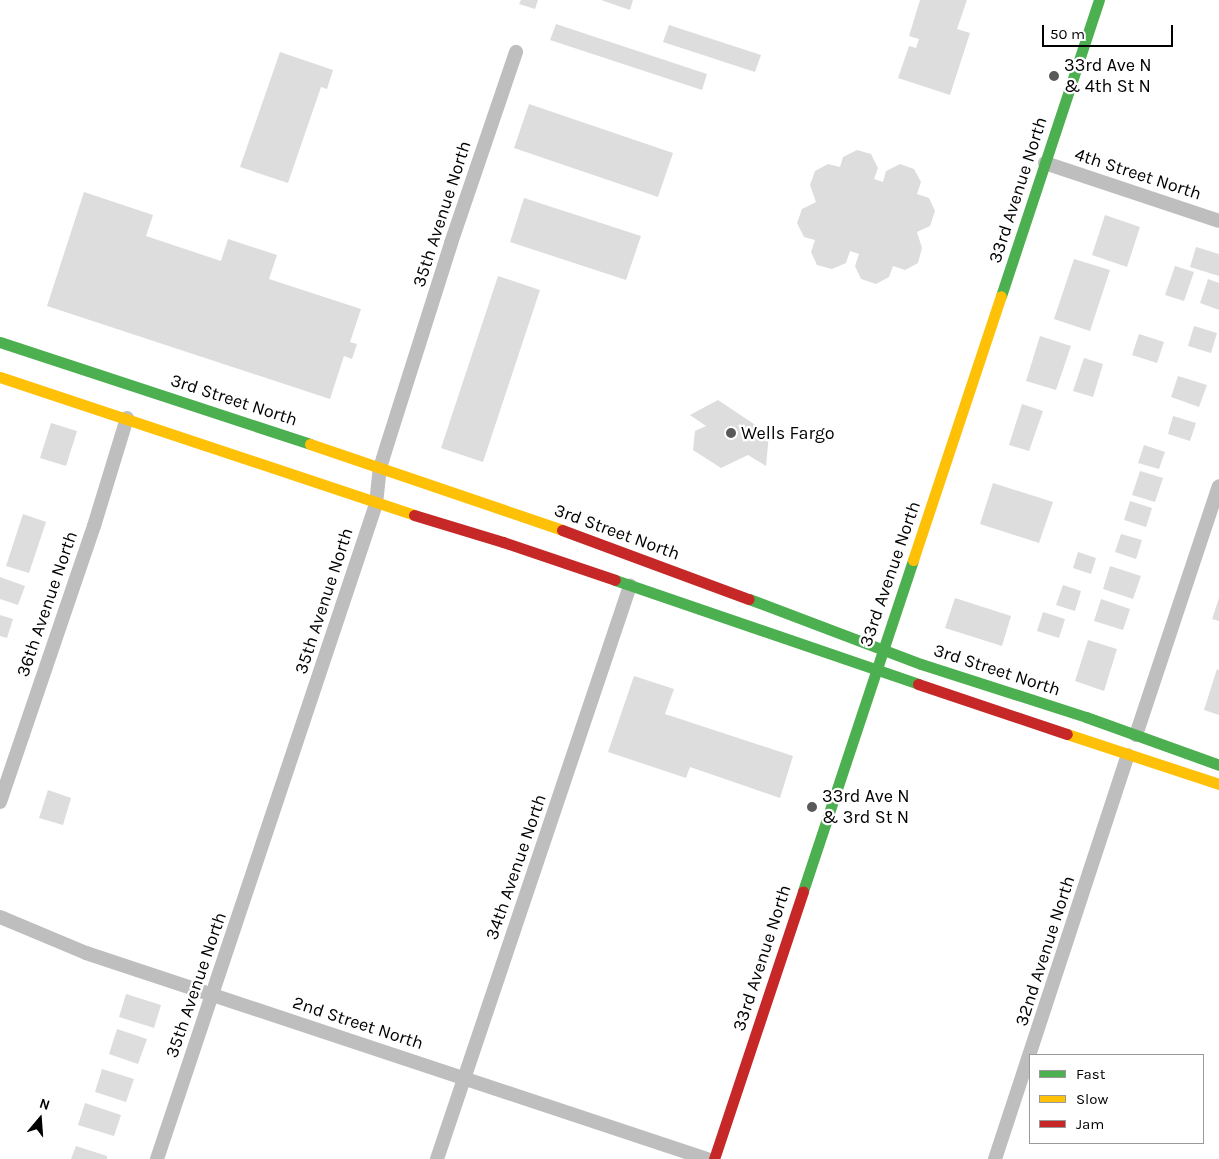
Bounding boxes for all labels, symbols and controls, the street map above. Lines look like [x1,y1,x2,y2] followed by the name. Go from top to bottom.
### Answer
[1044,15,1175,47] scale bar
[1050,25,1085,43] text: 50 m
[1064,55,1152,98] place label: 33rd Ave N & 4th St N
[1048,70,1060,82] marker: 33rd Ave N & 4th St N
[984,114,1052,266] street label: 33rd Avenue North
[408,138,476,290] street label: 35th Avenue North
[1072,143,1204,205] street label: 4th Street North
[168,369,300,431] street label: 3rd Street North
[741,422,835,444] place label: Wells Fargo
[725,427,737,439] marker: Wells Fargo
[855,498,925,650] street label: 33rd Avenue North
[551,499,683,565] street label: 3rd Street North
[290,525,358,677] street label: 35th Avenue North
[12,528,82,680] street label: 36th Avenue North
[931,639,1063,701] street label: 3rd Street North
[822,786,910,829] place label: 33rd Ave N & 3rd St N
[481,791,551,943] street label: 34th Avenue North
[806,801,818,813] marker: 33rd Ave N & 3rd St N
[1011,873,1079,1029] street label: 32nd Avenue North
[728,882,796,1034] street label: 33rd Avenue North
[161,909,231,1061] street label: 35th Avenue North
[290,992,426,1054] street label: 2nd Street North
[1029,1054,1204,1144] legend
[1076,1065,1105,1083] text: Fast
[1076,1090,1108,1108] text: Slow
[15,1094,65,1144] north arrow
[37,1095,52,1114] text: N
[1076,1115,1104,1133] text: Jam

